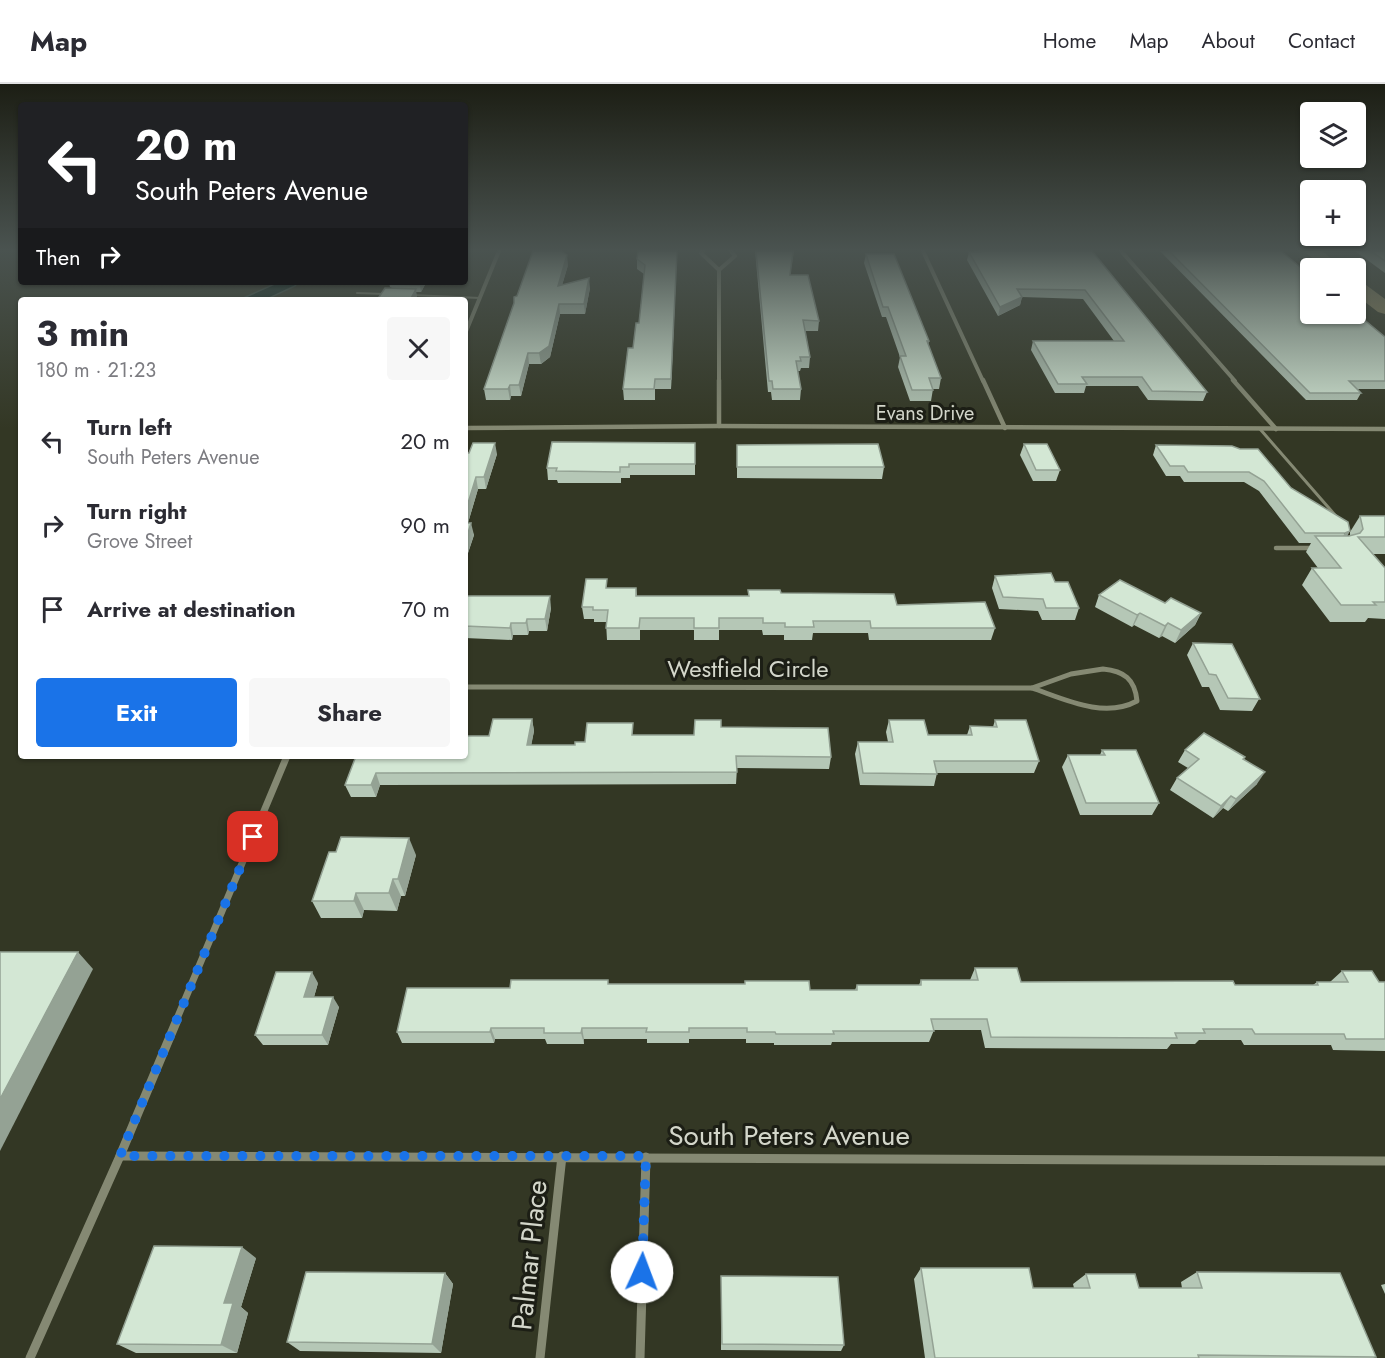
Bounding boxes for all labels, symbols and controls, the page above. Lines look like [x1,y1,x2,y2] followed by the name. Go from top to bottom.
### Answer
[30,21,87,62] text: Map
[1043,26,1096,56] text: Home
[1129,26,1169,56] text: Map
[1202,26,1255,56] text: About
[1288,26,1355,56] text: Contact
[1300,102,1366,324] map controls
[1300,102,1366,168] button: layers
[135,115,237,176] text: 20 m
[36,126,114,204] icon: left
[135,171,368,210] text: South Peters Avenue
[1300,180,1366,246] button: +
[93,240,126,273] icon: right
[36,241,81,273] text: Then
[1300,258,1366,324] button: −
[36,307,129,359] text: 3 min
[387,317,450,380] button: close
[36,356,156,385] text: 180 m · 21:23
[876,399,974,428] street label: Evans Drive
[87,411,172,443] text: Turn left
[36,425,69,458] icon: left
[401,425,450,457] text: 20 m
[87,443,260,472] text: South Peters Avenue
[87,495,187,527] text: Turn right
[36,509,69,542] icon: right
[400,509,450,541] text: 90 m
[87,527,192,556] text: Grove Street
[36,593,69,626] icon: arrive
[87,593,296,625] text: Arrive at destination
[401,593,450,625] text: 70 m
[667,651,829,686] street label: Westfield Circle
[36,678,237,747] button: Exit
[249,678,450,747] button: Share
[227,811,278,862] pin
[236,820,269,853] icon: arrive
[668,1115,910,1156] street label: South Peters Avenue
[501,1178,558,1332] street label: Palmar Place
[610,1240,674,1304] position arrow

